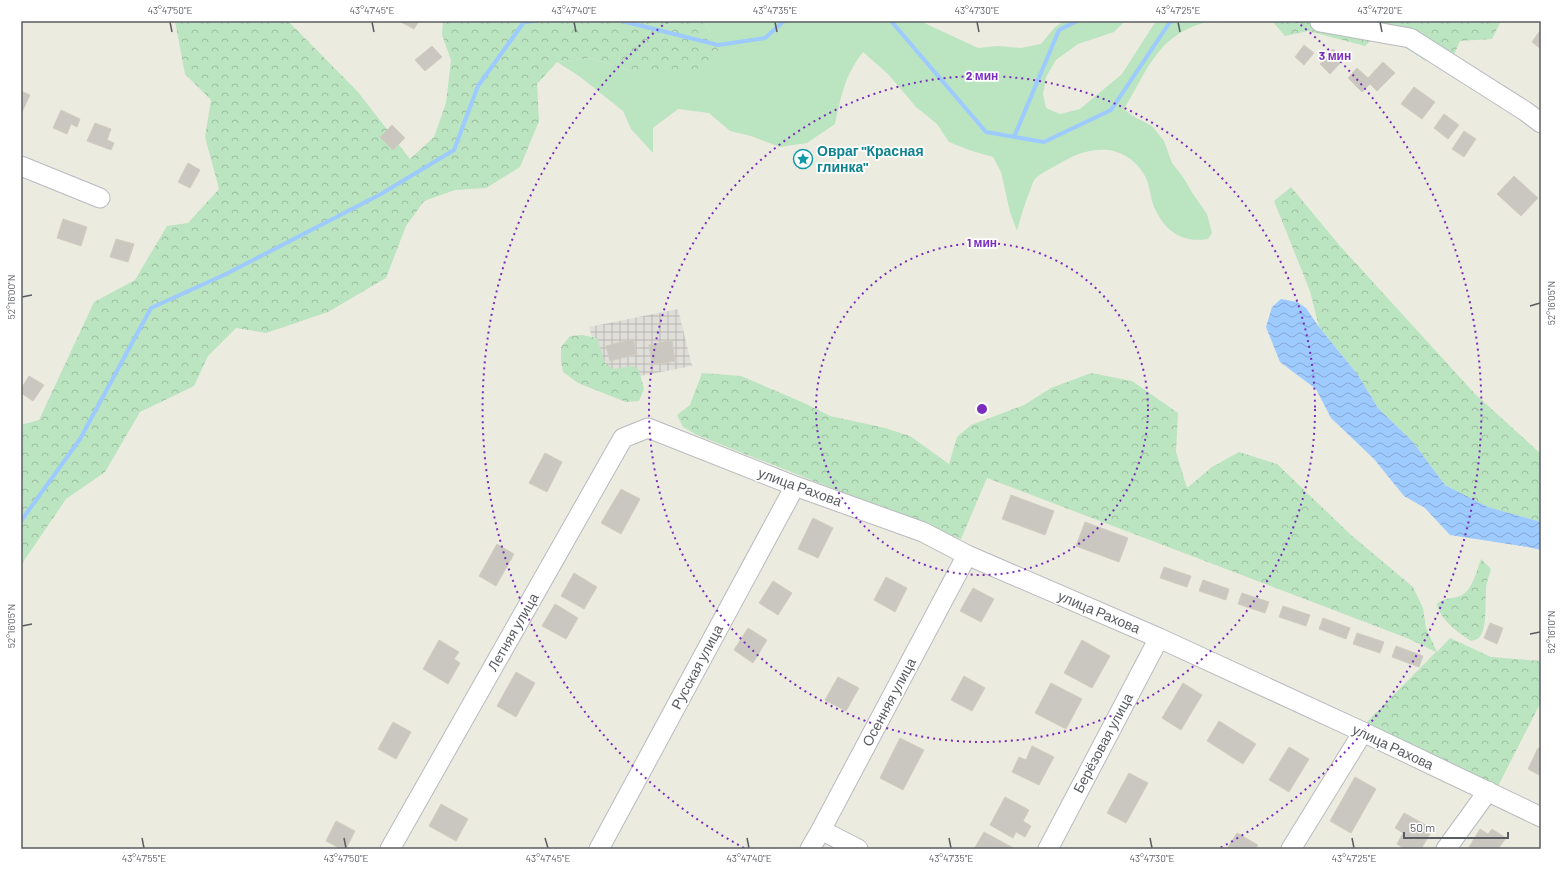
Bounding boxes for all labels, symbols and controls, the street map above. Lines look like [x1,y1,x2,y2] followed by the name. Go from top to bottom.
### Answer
[147,4,193,16] text: 43°47'50"E
[350,4,394,16] text: 43°47'45"E
[551,4,597,16] text: 43°47'40"E
[753,4,797,16] text: 43°47'35"E
[954,4,1000,16] text: 43°47'30"E
[1156,4,1200,16] text: 43°47'25"E
[1357,4,1403,16] text: 43°47'20"E
[1319,48,1351,62] text: 3 мин
[966,68,998,82] text: 2 мин
[817,142,924,175] place label: Овраг "Красная глинка"
[792,148,814,170] place icon: Овраг "Красная глинка"
[967,235,997,249] text: 1 мин
[5,275,17,319] text: 52°16'00"N
[1545,281,1557,325] text: 52°16'05"N
[975,402,989,416] centre of rings
[756,464,844,510] street label: улица Рахова
[1056,587,1143,637] street label: улица Рахова
[483,590,542,674] street label: Летняя улица
[5,604,17,648] text: 52°16'05"N
[1545,611,1557,653] text: 52°16'10"N
[667,621,726,712] street label: Русская улица
[858,655,919,749] street label: Осенняя улица
[1069,690,1136,796] street label: Берёзовая улица
[1350,720,1437,773] street label: улица Рахова
[1404,814,1508,840] scale bar
[1410,820,1435,834] text: 50 m
[122,852,166,864] text: 43°47'55"E
[323,852,369,864] text: 43°47'50"E
[526,852,570,864] text: 43°47'45"E
[726,852,772,864] text: 43°47'40"E
[929,852,973,864] text: 43°47'35"E
[1129,852,1175,864] text: 43°47'30"E
[1332,852,1376,864] text: 43°47'25"E

